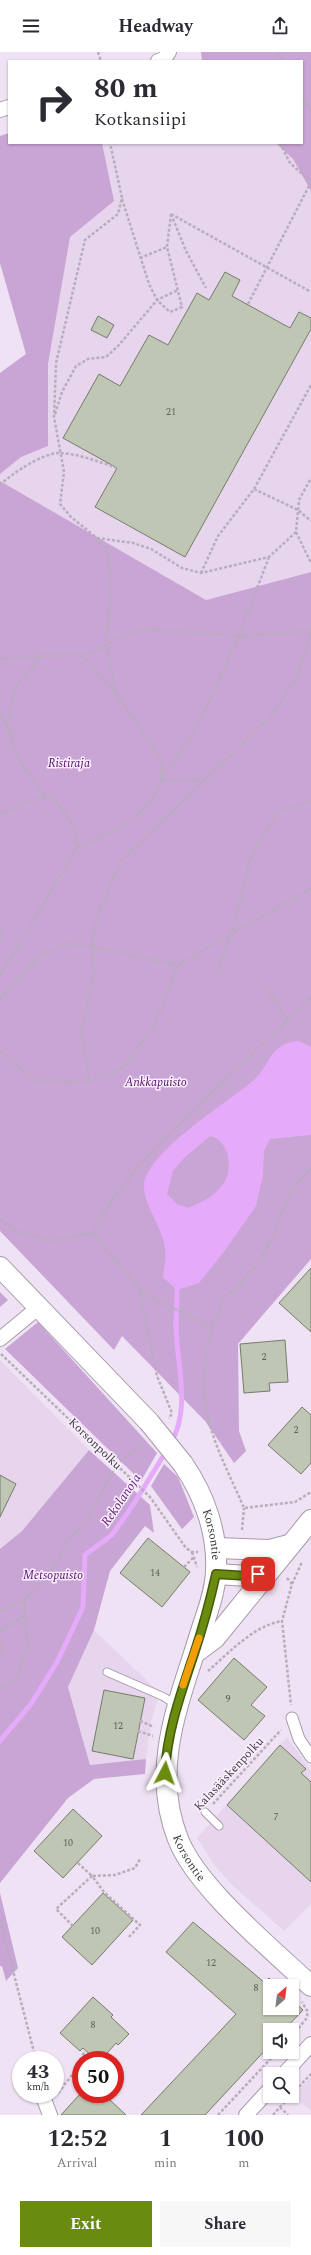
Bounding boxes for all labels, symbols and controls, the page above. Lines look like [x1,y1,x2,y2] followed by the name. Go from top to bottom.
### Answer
[118,13,193,40] text: Headway
[20,15,42,37] icon: menu
[269,15,291,37] icon: share
[94,67,158,110] text: 80 m
[28,76,80,128] icon: right
[94,106,187,133] text: Kotkansiipi
[166,404,176,420] house number: 21
[48,754,90,773] park label: Ristiraja
[124,1073,187,1092] park label: Ankkapuisto
[262,1349,267,1365] house number: 2
[64,1413,126,1475] street label: Korsonpolku
[294,1422,299,1438] house number: 2
[96,1469,146,1530] water label: Rekolanoja
[197,1506,226,1561] street label: Korsontie
[241,1557,275,1591] pin
[247,1563,269,1585] icon: arrive
[150,1565,160,1581] house number: 14
[23,1566,83,1585] park label: Metsopuisto
[226,1691,231,1707] house number: 9
[113,1718,123,1734] house number: 12
[190,1733,269,1815] street label: Kalasääskenpolku
[144,1752,186,1794] position arrow
[274,1809,279,1825] house number: 7
[168,1832,211,1886] street label: Korsontie
[63,1835,73,1851] house number: 10
[90,1923,100,1939] house number: 10
[206,1955,216,1971] house number: 12
[263,1979,299,2015] north arrow
[263,1979,299,2103] map controls
[254,1980,259,1996] house number: 8
[91,2017,96,2033] house number: 8
[263,2023,299,2059] button: sound
[72,2051,124,2103] speed limit sign: 50
[27,2057,49,2087] text: 43
[263,2067,299,2103] button: search
[27,2079,49,2095] text: km/h
[47,2121,107,2157] text: 12:52
[159,2121,172,2157] text: 1
[224,2121,264,2157] text: 100
[57,2153,97,2173] text: Arrival
[154,2153,177,2173] text: min
[238,2153,249,2173] text: m
[20,2201,152,2247] button: Exit
[160,2201,291,2247] button: Share

